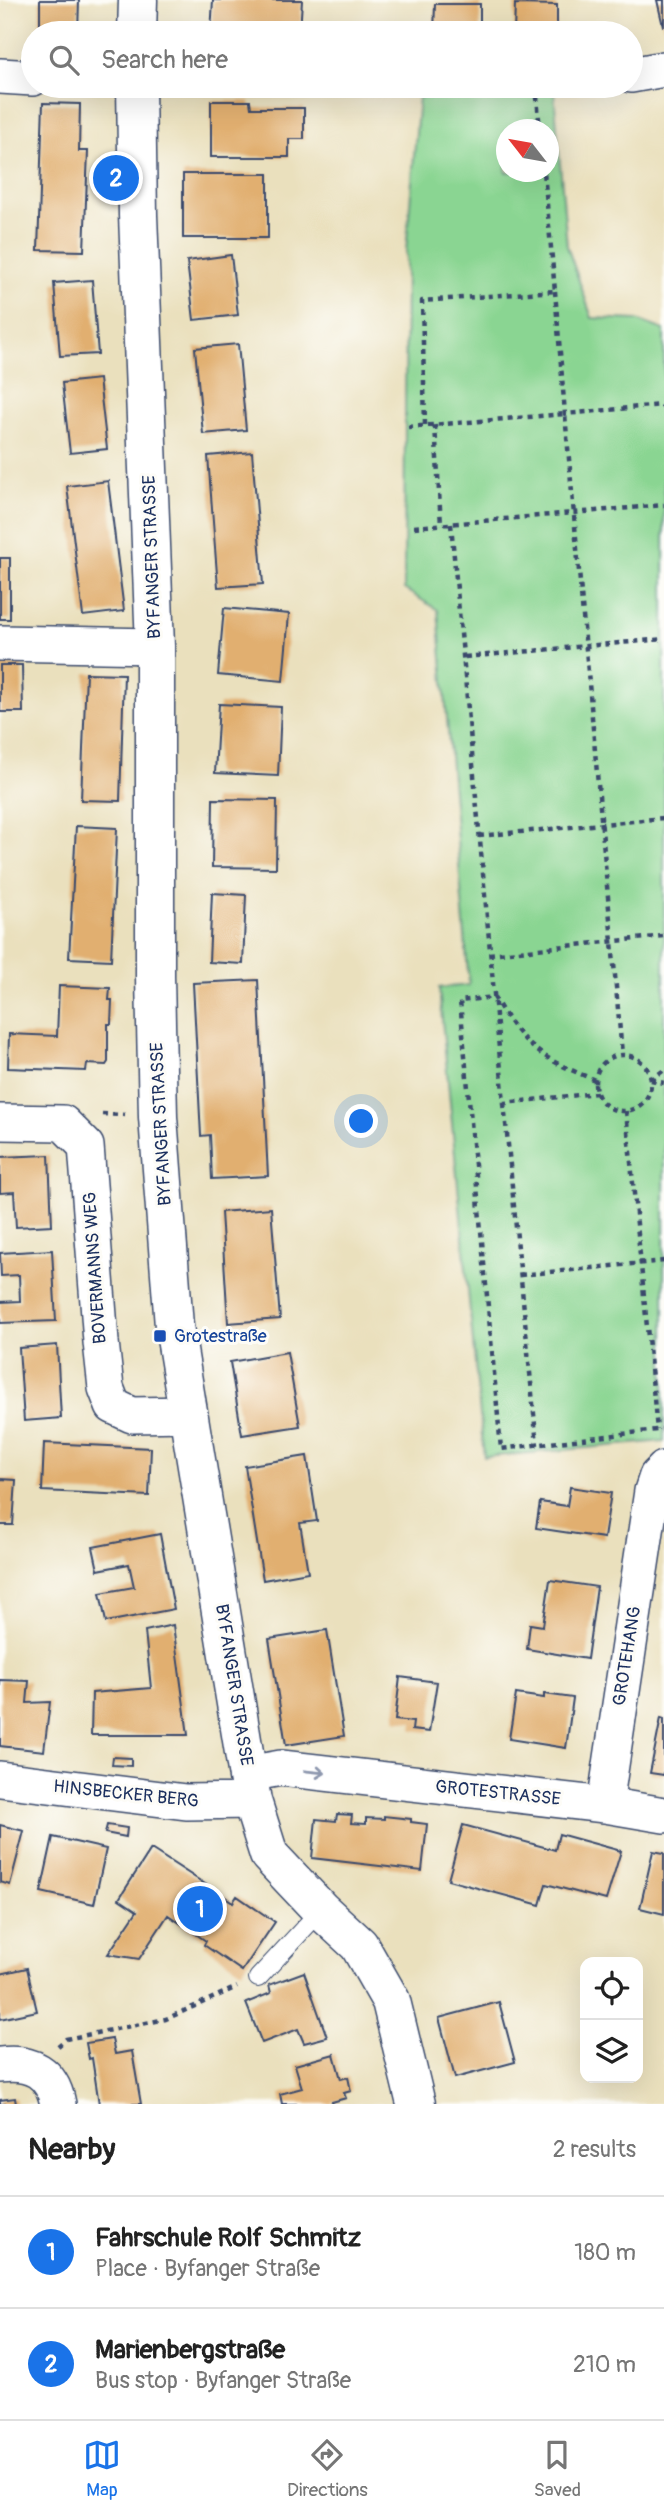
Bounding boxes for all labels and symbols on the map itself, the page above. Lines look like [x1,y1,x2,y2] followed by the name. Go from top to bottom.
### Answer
[496,119,559,182] north arrow
[93,152,139,204] pin: 2
[138,475,166,639] street label: BYFANGER STRASSE
[145,1042,177,1206] street label: BYFANGER STRASSE
[344,1104,378,1138] your location
[78,1191,112,1345] street label: BOVERMANNS WEG
[174,1325,267,1348] place label: Grotestraße
[152,1328,168,1344] marker: Grotestraße
[210,1602,258,1768] street label: BYFANGER STRASSE
[608,1605,646,1707] street label: GROTEHANG
[304,1766,326,1779] one-way arrow
[52,1775,200,1813] street label: HINSBECKER BERG
[434,1775,562,1811] street label: GROTESTRASSE
[177,1883,223,1935] pin: 1

